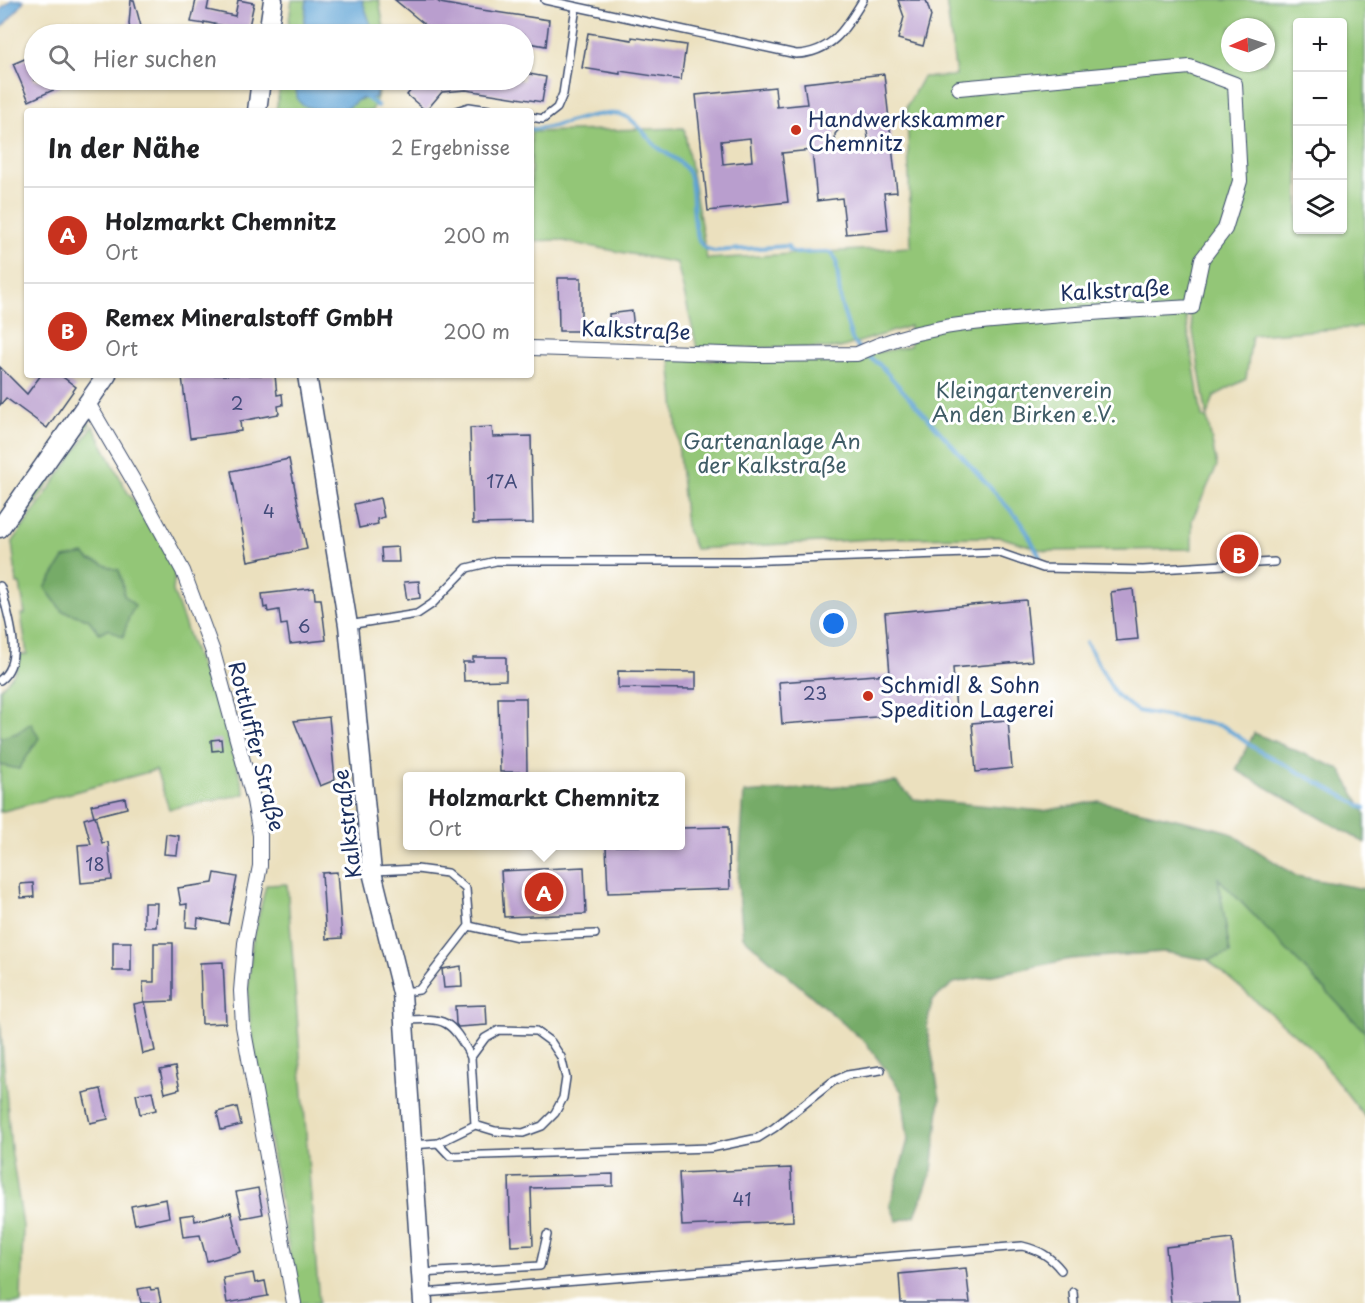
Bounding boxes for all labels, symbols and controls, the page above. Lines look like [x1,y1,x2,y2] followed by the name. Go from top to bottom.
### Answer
[1221,18,1275,72] north arrow
[1293,18,1347,234] map controls
[1293,18,1347,72] button: +
[24,24,534,90] search box
[45,41,78,74] icon: search
[93,41,217,74] text: Hier suchen
[1293,72,1347,126] button: −
[808,102,1005,158] place label: Handwerkskammer Chemnitz
[789,123,803,137] marker: Handwerkskammer Chemnitz
[1293,126,1347,180] button: locate
[48,128,200,167] text: In der Nähe
[391,132,510,162] text: 2 Ergebnisse
[1293,180,1347,234] button: layers
[105,204,336,237] text: Holzmarkt Chemnitz
[60,220,75,250] text: A
[443,220,510,250] text: 200 m
[105,237,138,267] text: Ort
[1059,270,1171,308] street label: Kalkstraße
[105,300,394,333] text: Remex Mineralstoff GmbH
[581,311,691,347] street label: Kalkstraße
[61,316,74,346] text: B
[443,316,510,346] text: 200 m
[105,333,138,363] text: Ort
[932,373,1116,429] park label: Kleingartenverein An den Birken e.V.
[231,389,243,416] house number: 2
[683,424,861,480] park label: Gartenanlage An der Kalkstraße
[486,467,518,494] house number: 17A
[263,497,275,524] house number: 4
[1220,532,1258,576] pin: B
[819,609,848,638] your location
[298,612,310,639] house number: 6
[221,658,295,834] street label: Rottluffer Straße
[880,668,1054,724] place label: Schmidl & Sohn Spedition Lagerei
[803,679,827,706] house number: 23
[861,689,875,703] marker: Schmidl & Sohn Spedition Lagerei
[323,768,369,880] street label: Kalkstraße
[403,772,685,850] popup
[428,780,660,813] text: Holzmarkt Chemnitz
[428,813,462,843] text: Ort
[85,850,105,877] house number: 18
[524,870,564,914] pin: A
[733,1185,751,1212] house number: 41

